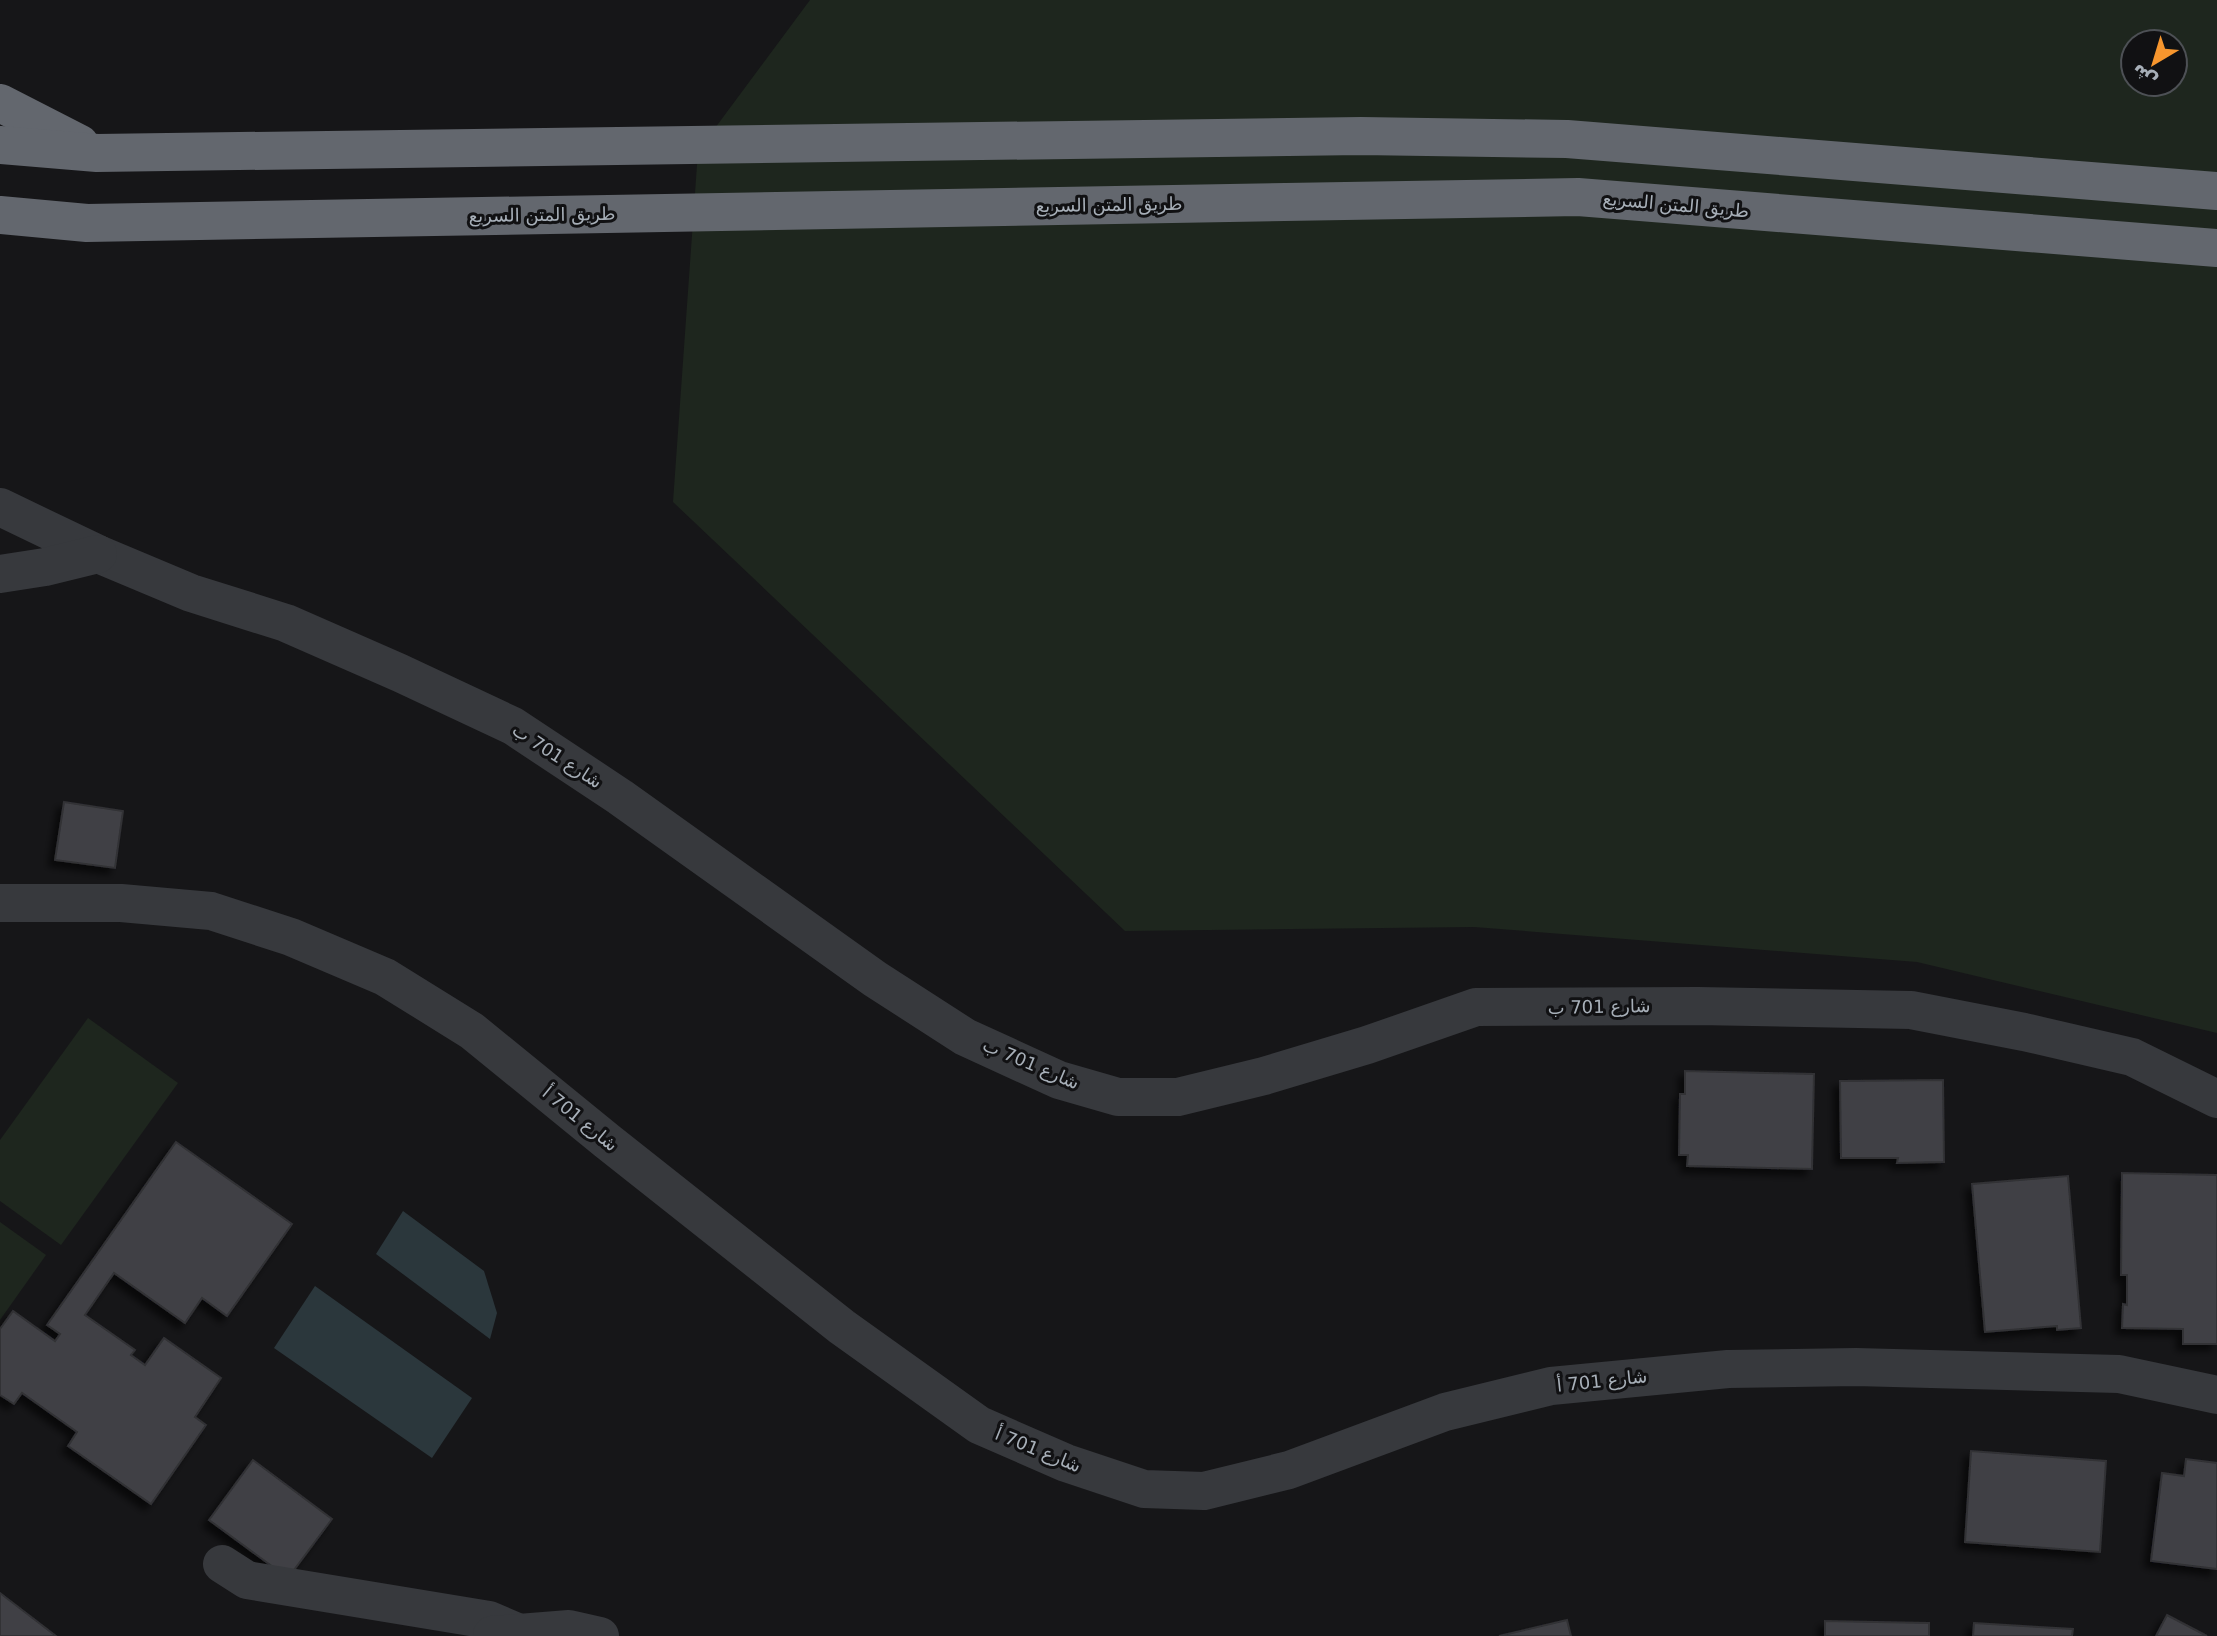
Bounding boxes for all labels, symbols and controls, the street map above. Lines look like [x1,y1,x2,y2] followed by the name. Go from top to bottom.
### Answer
[2119,28,2189,98] north arrow
[2126,59,2161,93] text: ش
[1602,188,1750,222] street label: طريق المتن السريع
[1035,193,1183,217] street label: طريق المتن السريع
[468,203,616,227] street label: طريق المتن السريع
[508,719,606,793] street label: شارع 701 ب
[1547,995,1651,1019] street label: شارع 701 ب
[979,1034,1083,1094] street label: شارع 701 ب
[538,1081,623,1156] street label: شارع 701 أ
[1556,1364,1648,1397] street label: شارع 701 أ
[992,1422,1085,1477] street label: شارع 701 أ

